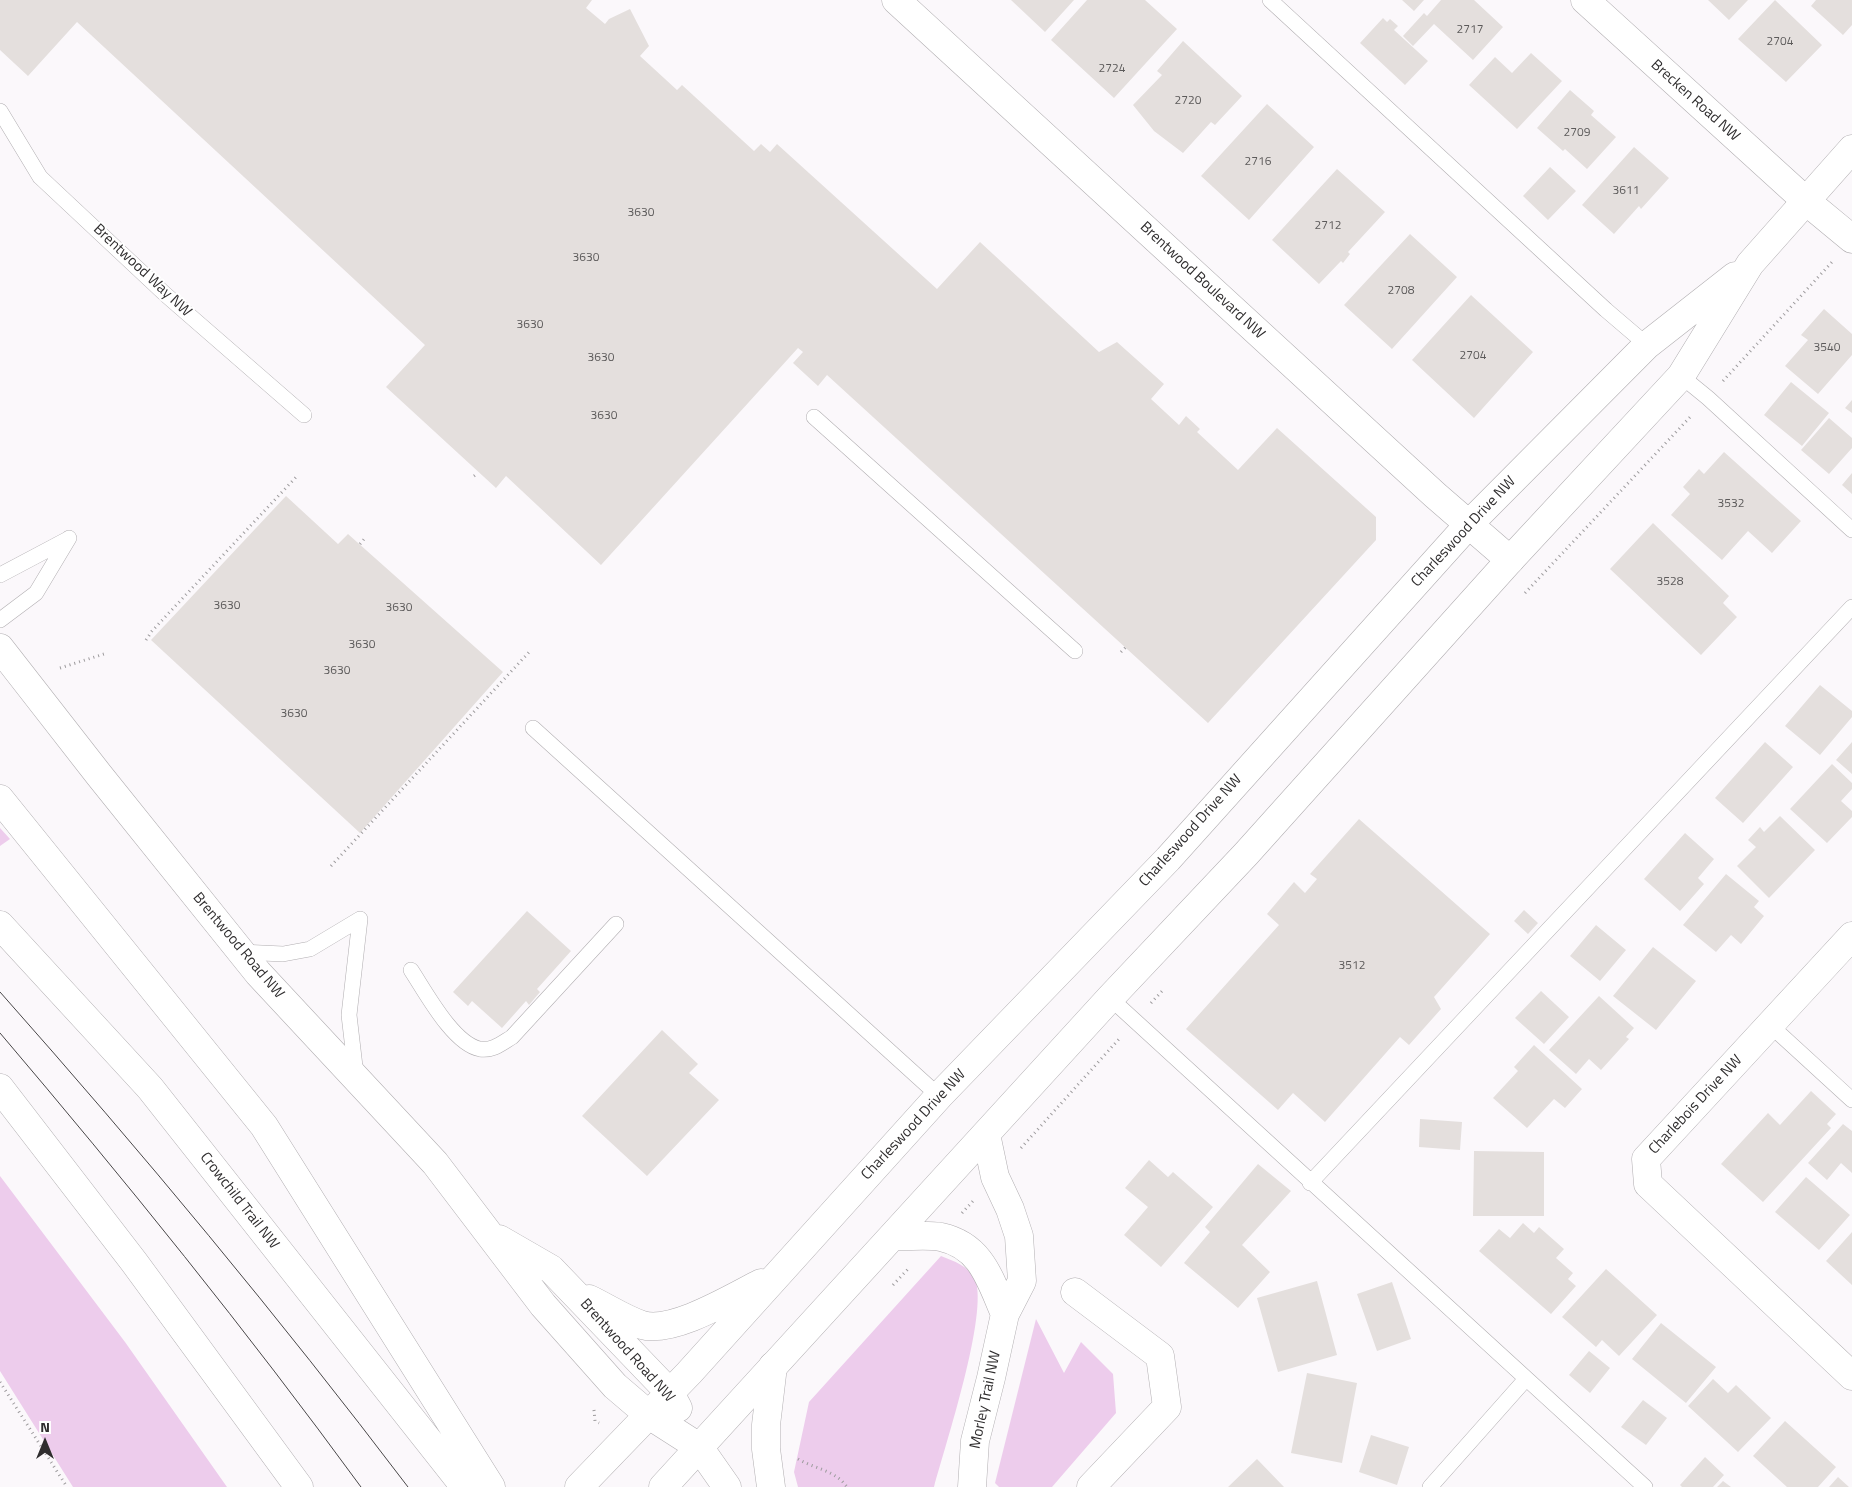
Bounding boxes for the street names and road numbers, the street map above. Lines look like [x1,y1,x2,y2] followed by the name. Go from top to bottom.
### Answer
[1647,56,1743,146] street label: Brecken Road NW
[1136,219,1268,343] street label: Brentwood Boulevard NW
[89,221,195,321] street label: Brentwood Way NW
[1408,473,1520,591] street label: Charleswood Drive NW
[1136,771,1246,891] street label: Charleswood Drive NW
[188,889,288,1003] street label: Brentwood Road NW
[1645,1052,1747,1158] street label: Charlebois Drive NW
[858,1066,970,1184] street label: Charleswood Drive NW
[196,1149,282,1253] street label: Crowchild Trail NW
[576,1296,678,1406] street label: Brentwood Road NW
[967,1349,1005,1451] street label: Morley Trail NW

